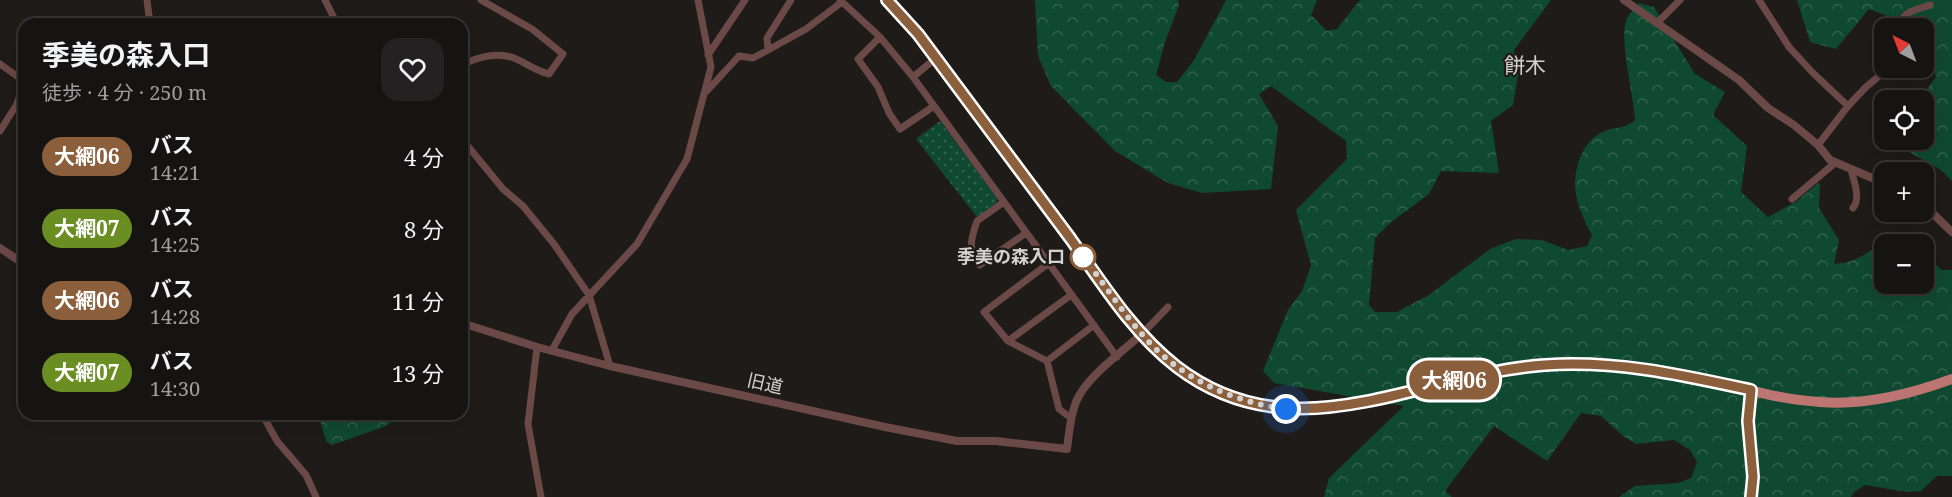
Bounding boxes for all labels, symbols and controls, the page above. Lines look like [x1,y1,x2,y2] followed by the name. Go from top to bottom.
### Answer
[1874,18,1934,78] north arrow
[1874,18,1934,294] map controls
[42,35,210,73] text: 季美の森入口
[381,38,444,101] button: heart
[1504,51,1546,79] district label: 餅木
[42,79,207,106] text: 徒歩 · 4 分 · 250 m
[1874,90,1934,150] button: locate
[150,129,194,159] text: バス
[54,142,120,170] text: 大網06
[404,142,444,172] text: 4 分
[150,159,200,186] text: 14:21
[1874,162,1934,222] button: +
[150,201,194,231] text: バス
[54,214,120,242] text: 大網07
[404,214,444,244] text: 8 分
[150,231,200,258] text: 14:25
[1874,234,1934,294] button: −
[957,244,1065,268] place label: 季美の森入口
[1070,244,1096,270] marker: 季美の森入口
[150,273,194,303] text: バス
[54,286,120,314] text: 大網06
[392,286,444,316] text: 11 分
[150,303,200,330] text: 14:28
[150,345,194,375] text: バス
[54,358,120,386] text: 大網07
[392,358,444,388] text: 13 分
[1412,360,1496,400] line badge: 大網06
[1421,366,1487,394] text: 大網06
[745,367,785,399] street label: 旧道
[150,375,200,402] text: 14:30
[1271,394,1301,424] your location

